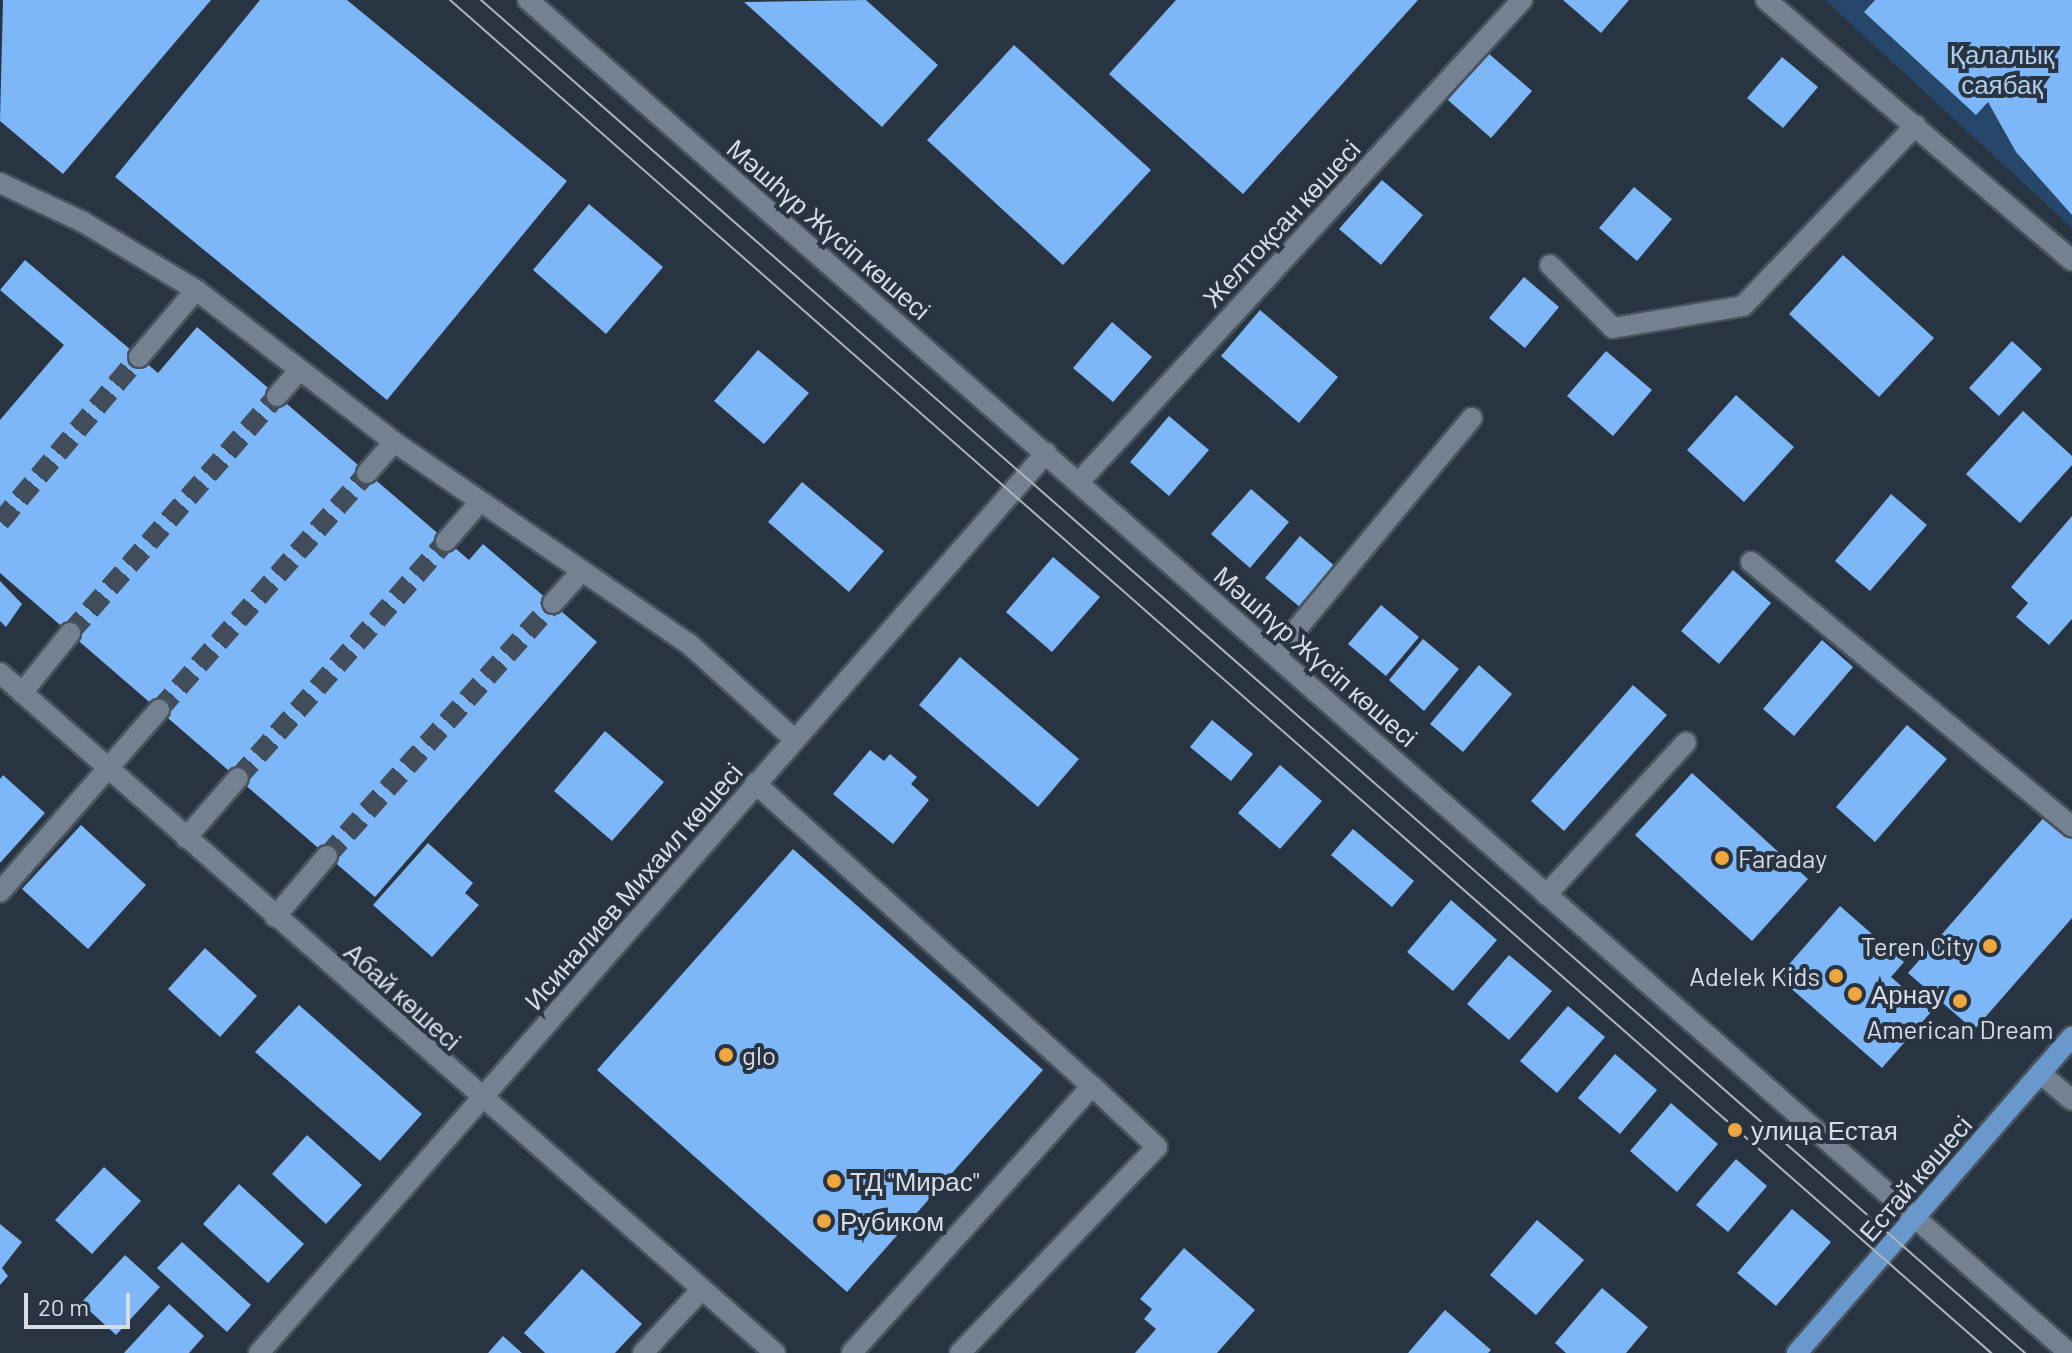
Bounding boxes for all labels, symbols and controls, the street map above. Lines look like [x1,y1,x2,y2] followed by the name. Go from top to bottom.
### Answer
[1950,38,2054,100] park label: Қалалық саябақ
[721,132,937,326] street label: Мәшһүр Жүсіп көшесі
[1196,133,1366,313] street label: Желтоқсан көшесі
[1208,559,1424,753] street label: Мәшһүр Жүсіп көшесі
[517,756,749,1016] street label: Исиналиев Михаил көшесі
[1738,842,1827,874] place label: Faraday
[1713,849,1731,867] marker: Faraday
[1861,930,1974,962] place label: Teren City
[338,936,468,1056] street label: Абай көшесі
[1981,937,1999,955] marker: Teren City
[1689,960,1820,992] place label: Adelek Kids
[1827,967,1845,985] marker: Adelek Kids
[1871,978,1944,1010] place label: Арнау
[1846,985,1864,1003] marker: Арнау
[1951,992,1969,1010] marker: American Dream
[1867,1013,2053,1045] place label: American Dream
[742,1039,776,1071] place label: glo
[717,1046,735,1064] marker: glo
[1852,1109,1978,1247] street label: Естай көшесі
[1751,1114,1898,1146] place label: улица Естая
[1726,1121,1744,1139] marker: улица Естая
[850,1165,980,1197] place label: ТД "Мирас"
[825,1172,843,1190] marker: ТД "Мирас"
[840,1205,944,1237] place label: Рубиком
[815,1212,833,1230] marker: Рубиком
[28,1277,134,1327] scale bar
[38,1292,89,1321] text: 20 m

